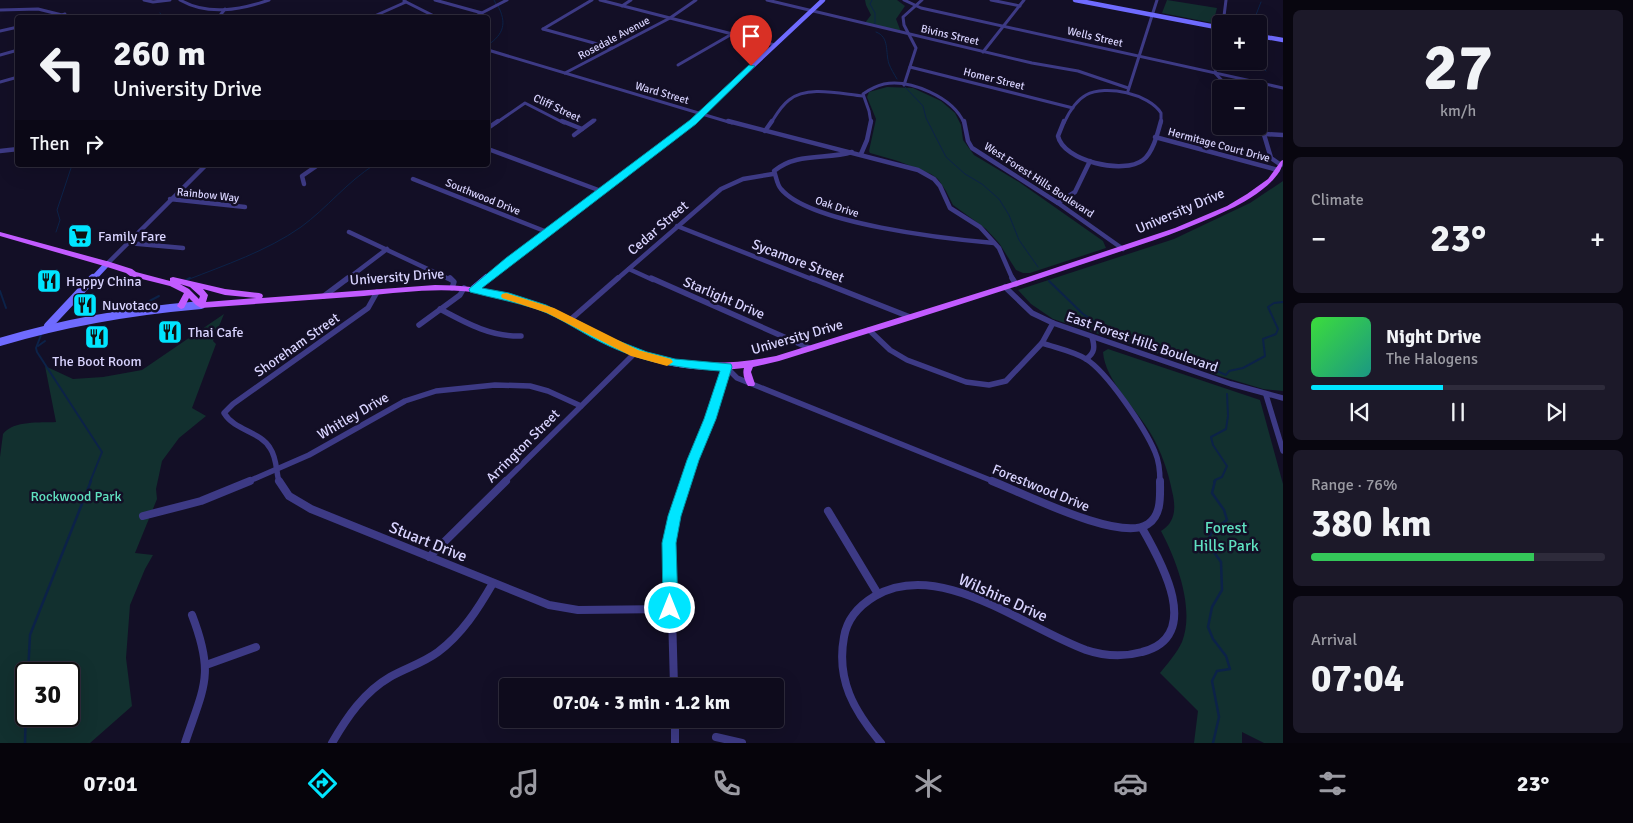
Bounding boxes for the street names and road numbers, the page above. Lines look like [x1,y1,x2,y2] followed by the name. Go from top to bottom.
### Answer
[576,14,652,62] street label: Rosedale Avenue
[920,22,980,48] street label: Bivins Street
[1066,24,1124,50] street label: Wells Street
[962,65,1026,93] street label: Homer Street
[634,79,691,107] street label: Ward Street
[531,91,583,125] street label: Cliff Street
[1166,125,1272,165] street label: Hermitage Court Drive
[982,140,1096,220] street label: West Forest Hills Boulevard
[444,176,522,218] street label: Southwood Drive
[176,185,241,205] street label: Rainbow Way
[1133,185,1227,237] street label: University Drive
[813,194,861,220] street label: Oak Drive
[624,197,692,259] street label: Cedar Street
[749,236,847,286] street label: Sycamore Street
[349,265,445,289] street label: University Drive
[681,273,767,323] street label: Starlight Drive
[1064,308,1220,376] street label: East Forest Hills Boulevard
[251,309,343,381] street label: Shoreham Street
[749,316,845,358] street label: University Drive
[314,389,392,443] street label: Whitley Drive
[483,406,563,486] street label: Arrington Street
[990,461,1092,515] street label: Forestwood Drive
[386,517,470,567] street label: Stuart Drive
[955,569,1051,627] street label: Wilshire Drive

